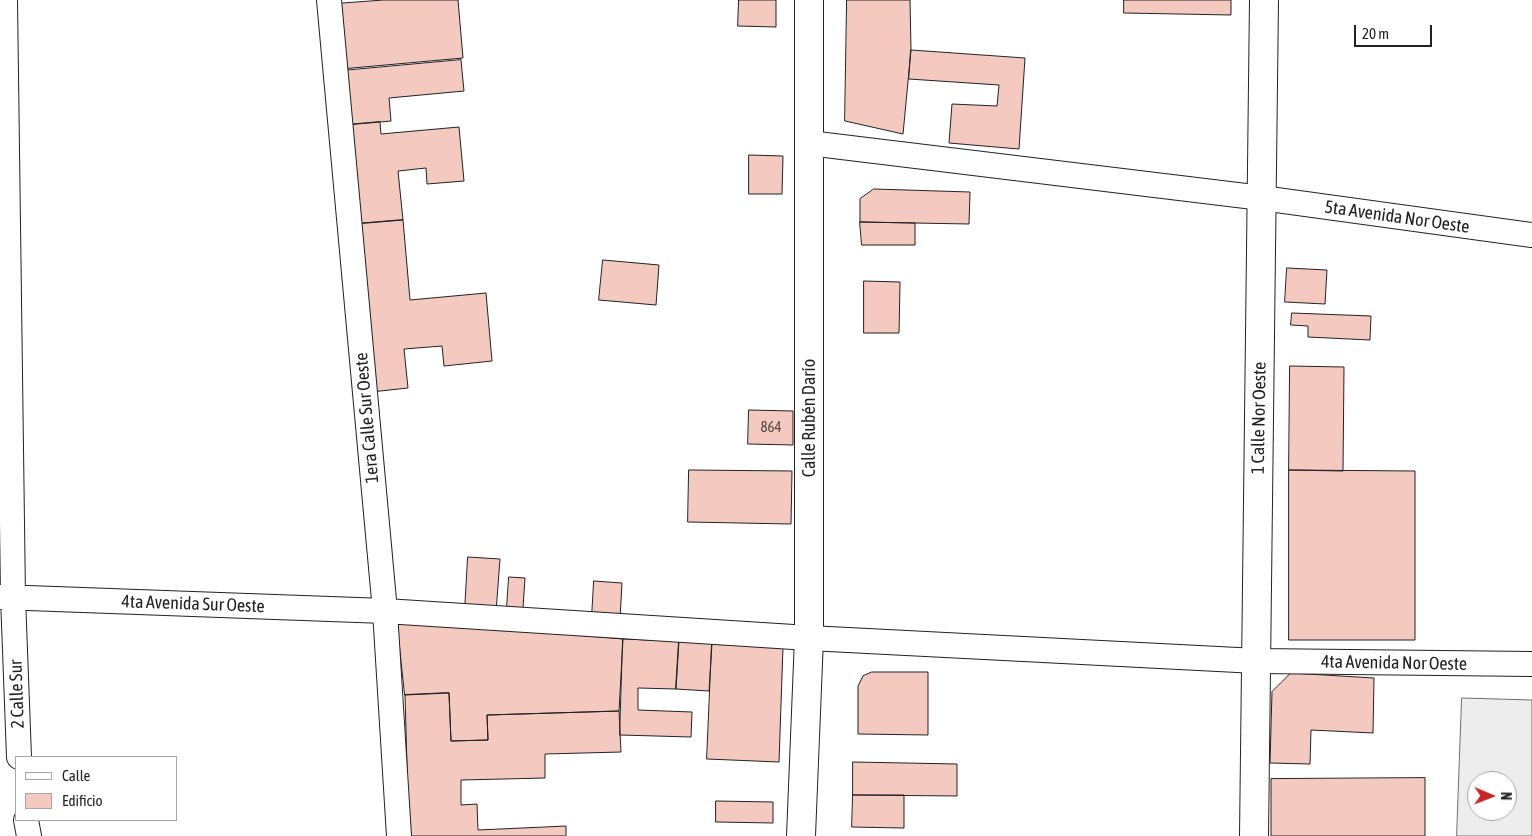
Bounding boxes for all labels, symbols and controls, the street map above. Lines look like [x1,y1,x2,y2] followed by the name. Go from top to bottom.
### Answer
[1357,15,1434,47] scale bar
[1362,25,1389,42] text: 20 m
[1323,196,1471,238] street label: 5ta Avenida Nor Oeste
[351,352,383,484] street label: 1era Calle Sur Oeste
[798,359,820,477] street label: Calle Rubén Darío
[1247,362,1271,474] street label: 1 Calle Nor Oeste
[760,418,782,436] house number: 864
[121,591,265,617] street label: 4ta Avenida Sur Oeste
[1321,651,1467,675] street label: 4ta Avenida Nor Oeste
[5,659,29,729] street label: 2 Calle Sur
[15,756,178,821] legend
[62,767,90,784] text: Calle
[1467,771,1517,821] north arrow
[62,792,103,809] text: Edificio
[1498,792,1514,801] text: N

